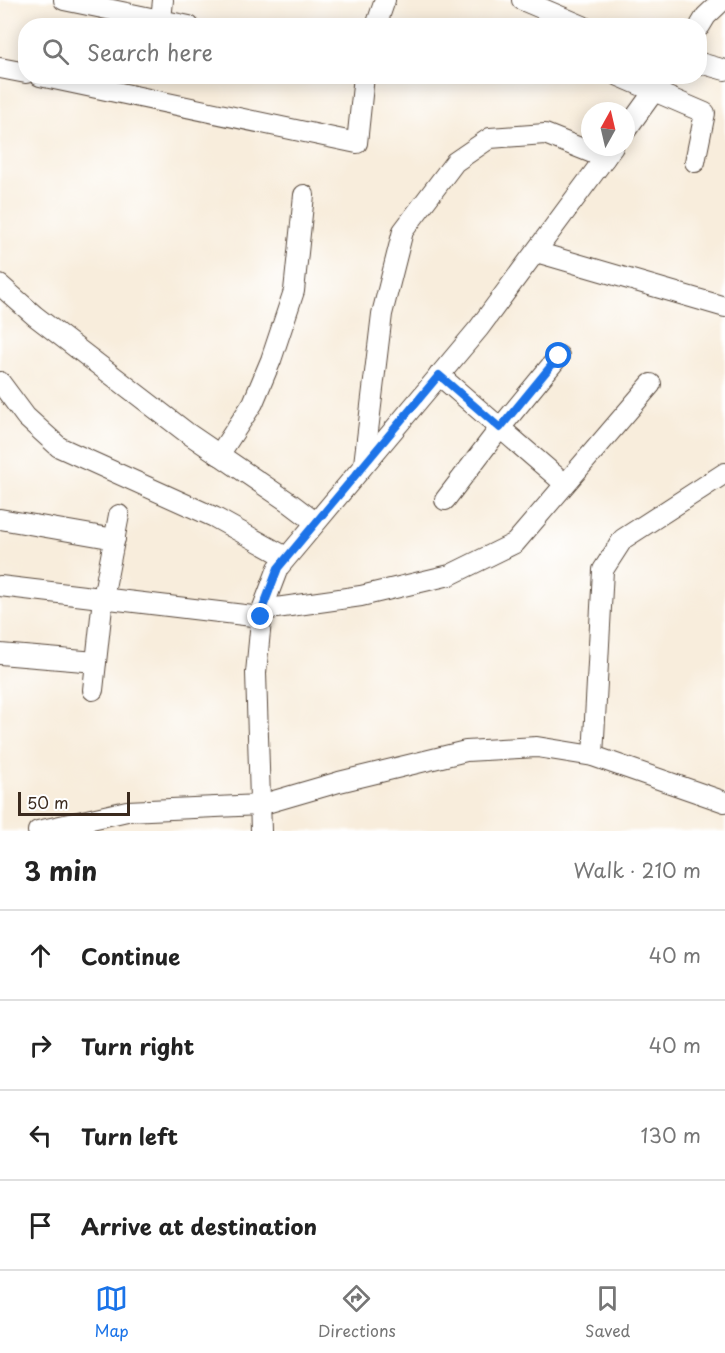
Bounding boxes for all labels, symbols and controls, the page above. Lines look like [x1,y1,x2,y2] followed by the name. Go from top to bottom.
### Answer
[18,18,707,84] search box
[39,35,72,68] icon: search
[87,35,213,68] text: Search here
[581,102,635,156] north arrow
[545,342,571,368] route start
[247,603,273,629] route end
[18,789,130,816] scale bar
[27,790,68,814] text: 50 m
[24,851,97,890] text: 3 min
[574,855,701,885] text: Walk · 210 m
[24,939,57,972] icon: ahead
[81,939,180,972] text: Continue
[649,940,701,970] text: 40 m
[24,1029,57,1062] icon: right
[81,1029,194,1062] text: Turn right
[649,1030,701,1060] text: 40 m
[24,1119,57,1152] icon: left
[81,1119,178,1152] text: Turn left
[641,1120,701,1150] text: 130 m
[24,1209,57,1242] icon: arrive
[81,1209,317,1242] text: Arrive at destination
[95,1282,129,1342] tab: Map
[318,1282,396,1342] tab: Directions
[585,1282,630,1342] tab: Saved

